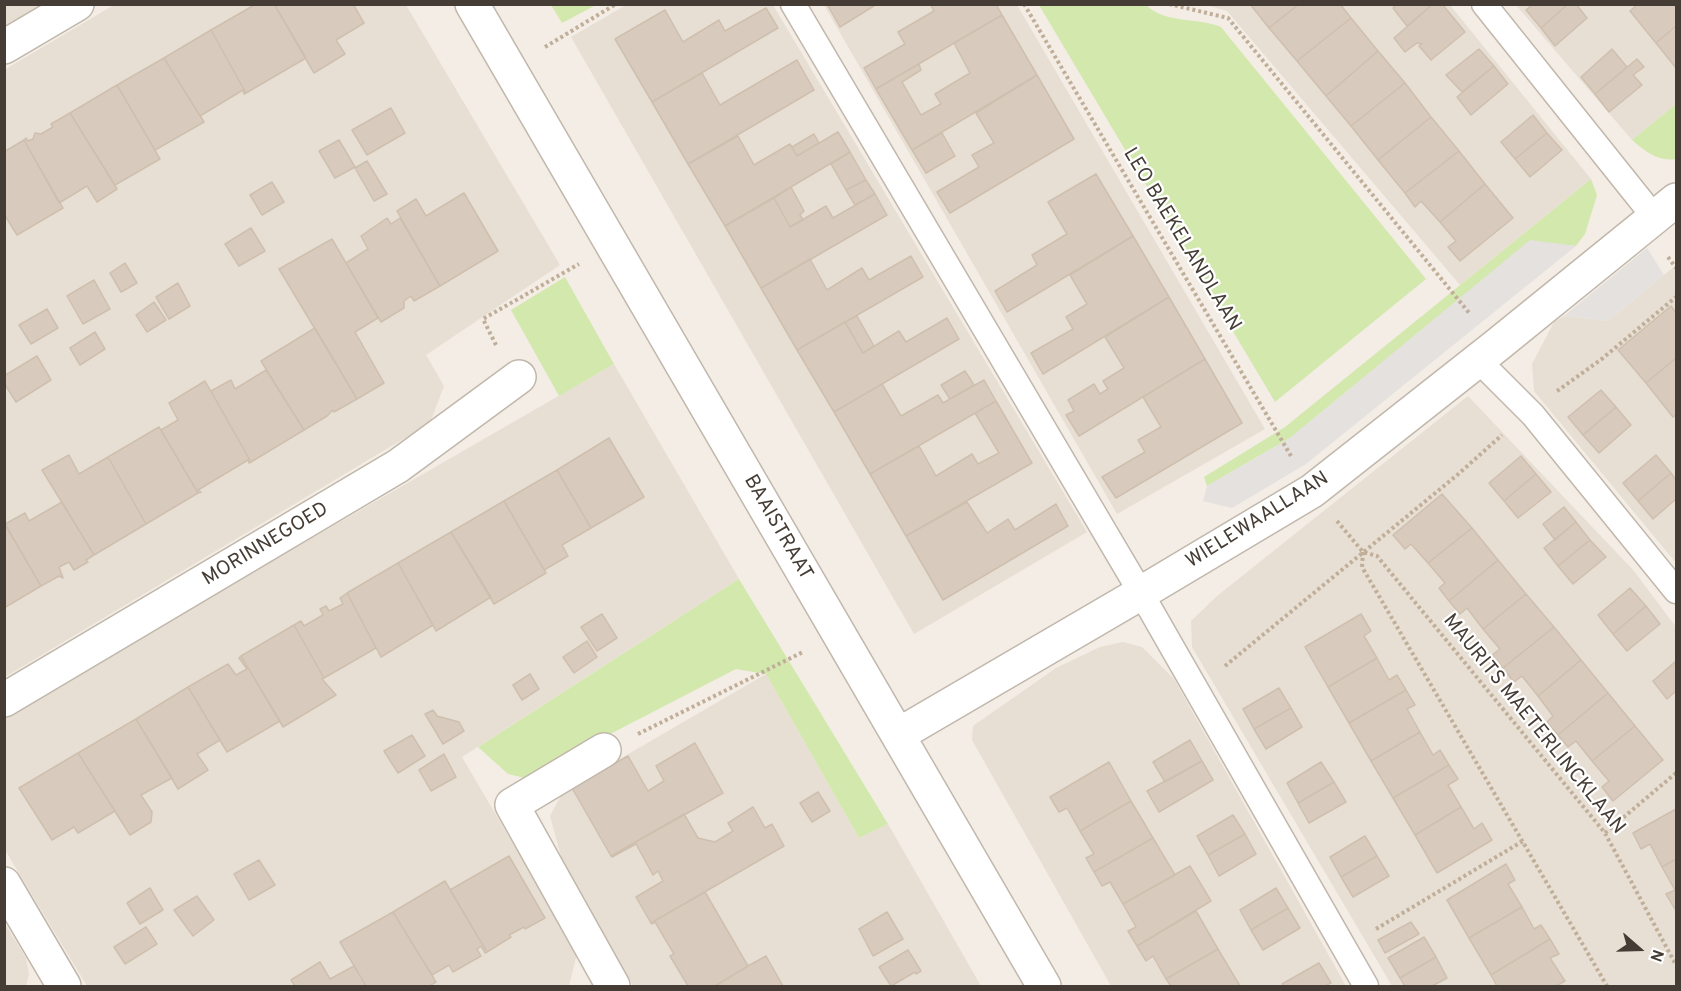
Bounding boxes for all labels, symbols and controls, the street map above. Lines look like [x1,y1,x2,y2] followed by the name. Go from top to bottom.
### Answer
[1117,144,1245,336] street label: LEO BAEKELANDLAAN
[1182,467,1334,575] street label: WIELEWAALLAAN
[737,471,817,585] street label: BAAISTRAAT
[199,498,333,592] street label: MORINNEGOED
[1437,610,1629,840] street label: MAURITS MAETERLINCKLAAN
[1609,919,1669,979] north arrow
[1645,946,1667,964] text: N

